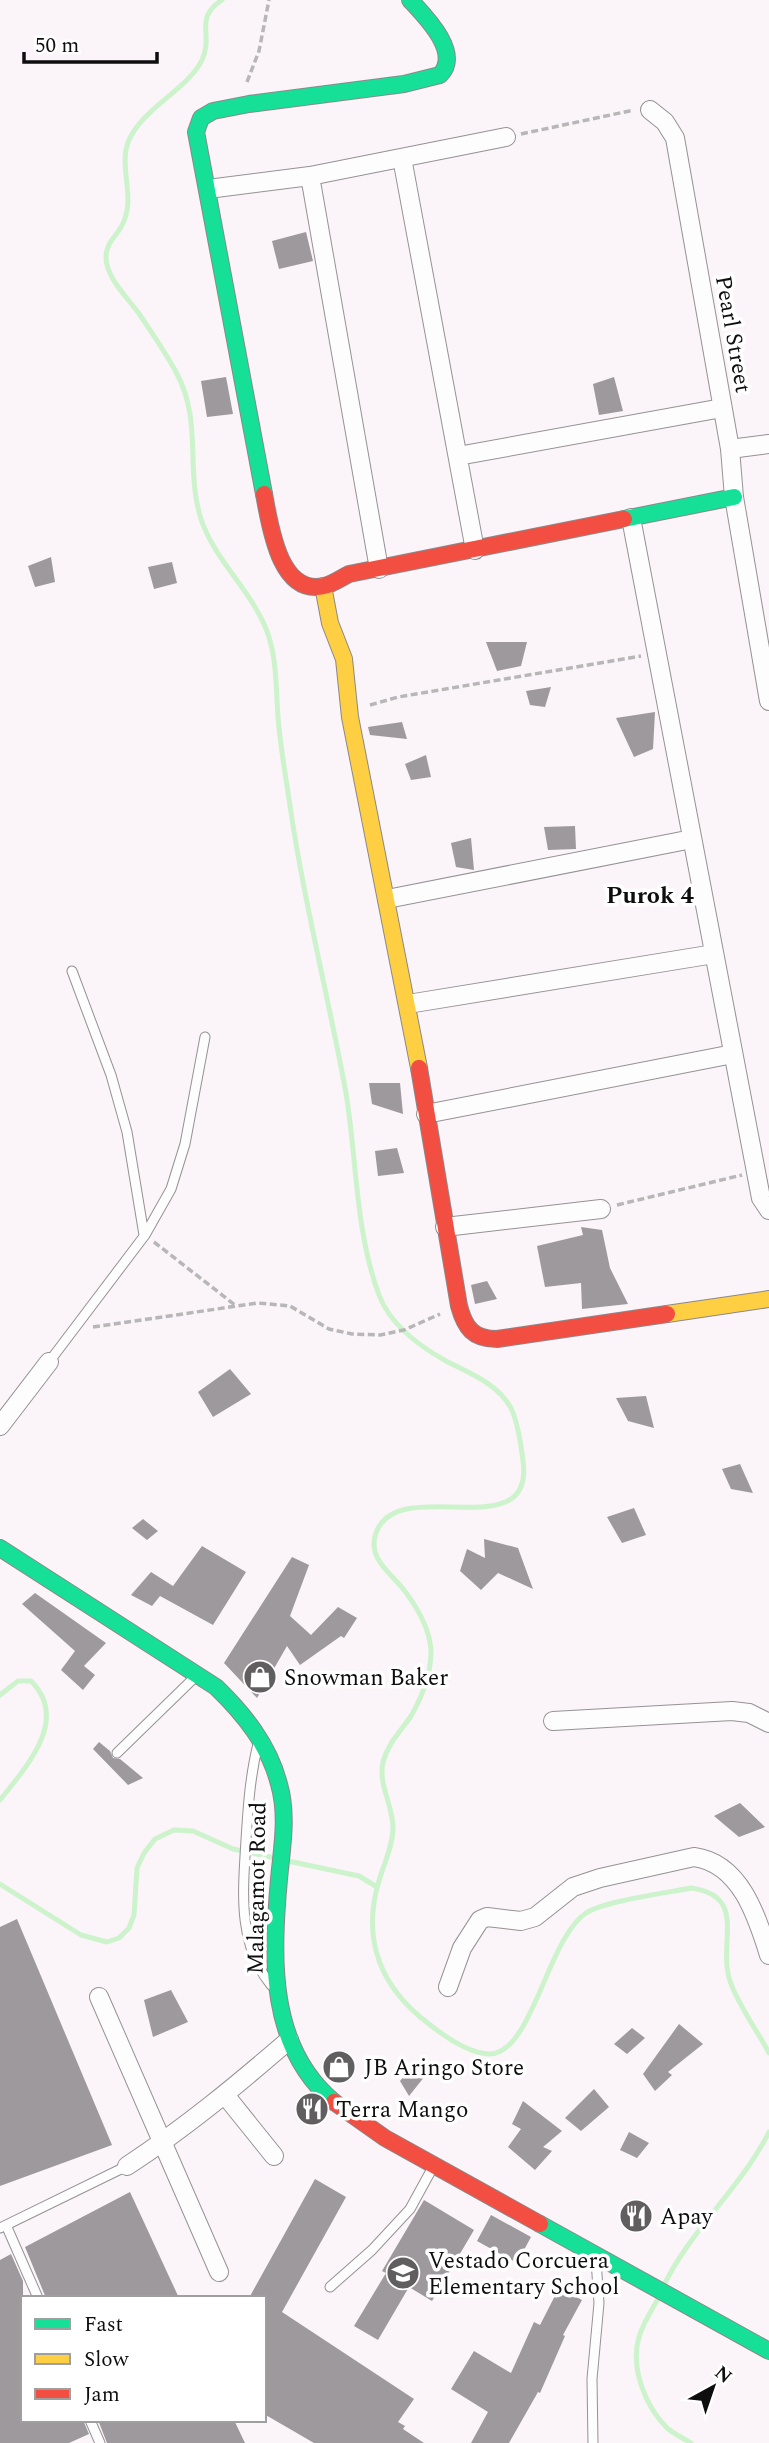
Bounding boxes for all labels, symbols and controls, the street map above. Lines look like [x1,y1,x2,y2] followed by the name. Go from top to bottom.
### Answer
[24,21,158,65] scale bar
[35,30,79,62] text: 50 m
[705,273,760,396] street label: Pearl Street
[606,878,694,914] district label: Purok 4
[241,1658,279,1696] shop icon: Snowman Baker
[284,1661,448,1696] place label: Snowman Baker
[238,1801,277,1975] street label: Malagamot Road
[320,2048,358,2086] shop icon: JB Aringo Store
[364,2051,524,2086] place label: JB Aringo Store
[293,2090,331,2128] restaurant icon: Terra Mango
[336,2093,468,2128] place label: Terra Mango
[617,2197,655,2235] restaurant icon: Apay
[660,2200,714,2235] place label: Apay
[428,2244,619,2305] place label: Vestado Corcuera Elementary School
[384,2254,422,2292] school or university icon: Vestado Corcuera Elementary School
[21,2296,266,2422] legend
[84,2309,123,2341] text: Fast
[84,2344,130,2376] text: Slow
[678,2352,748,2422] north arrow
[708,2359,738,2391] text: N
[84,2379,120,2411] text: Jam

